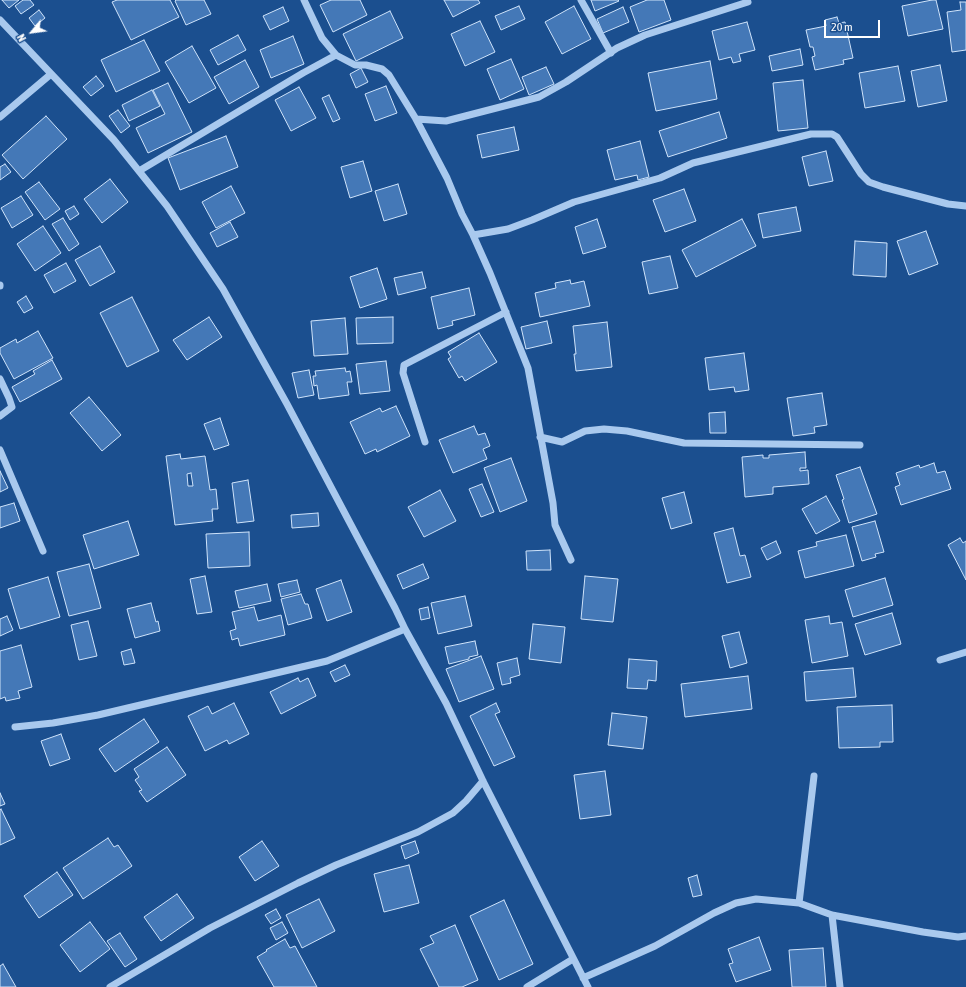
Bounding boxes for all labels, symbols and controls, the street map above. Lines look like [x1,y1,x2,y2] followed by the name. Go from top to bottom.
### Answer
[12,12,52,52] north arrow
[826,12,882,38] scale bar
[831,20,853,34] text: 20 m
[15,32,28,44] text: N

